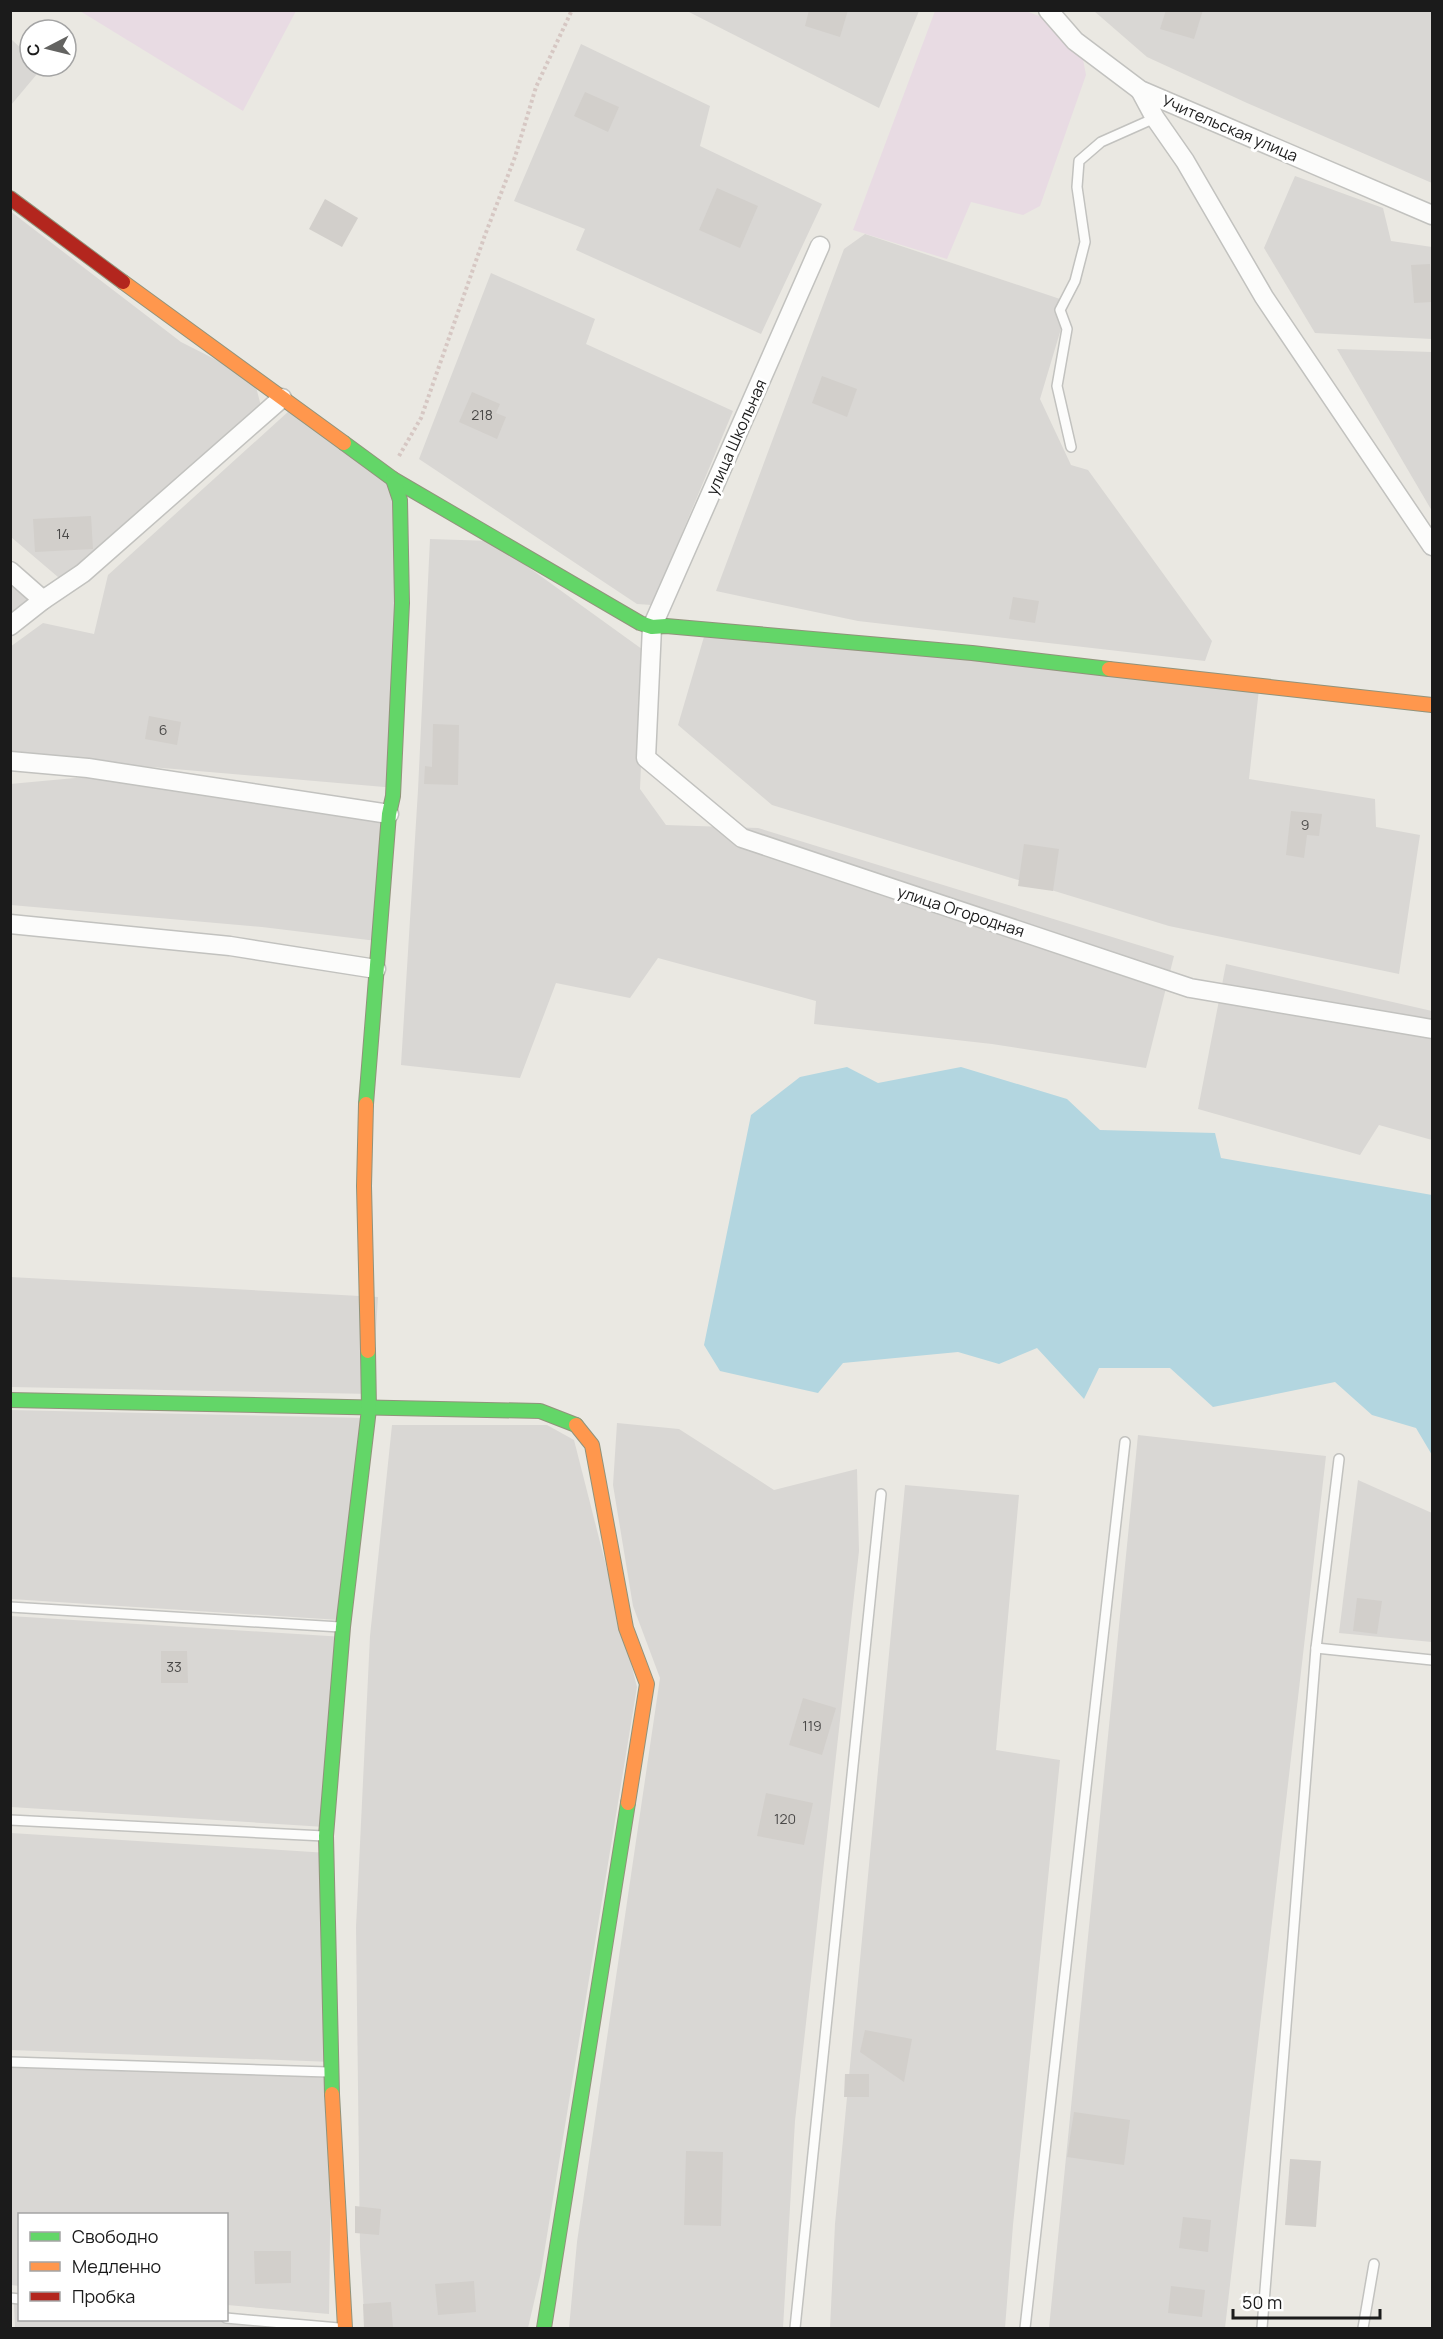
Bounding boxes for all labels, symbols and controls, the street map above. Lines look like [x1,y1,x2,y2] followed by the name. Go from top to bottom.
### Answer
[18,18,78,78] north arrow
[21,42,45,57] text: С
[1159,89,1301,167] street label: Учительская улица
[701,375,771,499] street label: улица Школьная
[471,405,493,424] house number: 218
[56,524,70,543] house number: 14
[159,720,167,739] house number: 6
[1301,815,1309,834] house number: 9
[895,880,1027,942] street label: улица Огородная
[166,1657,182,1676] house number: 33
[802,1716,822,1735] house number: 119
[774,1809,796,1828] house number: 120
[18,2213,228,2321] legend
[72,2224,158,2248] text: Свободно
[72,2254,161,2278] text: Медленно
[1233,2282,1380,2320] scale bar
[72,2284,135,2308] text: Пробка
[1242,2290,1282,2314] text: 50 m

